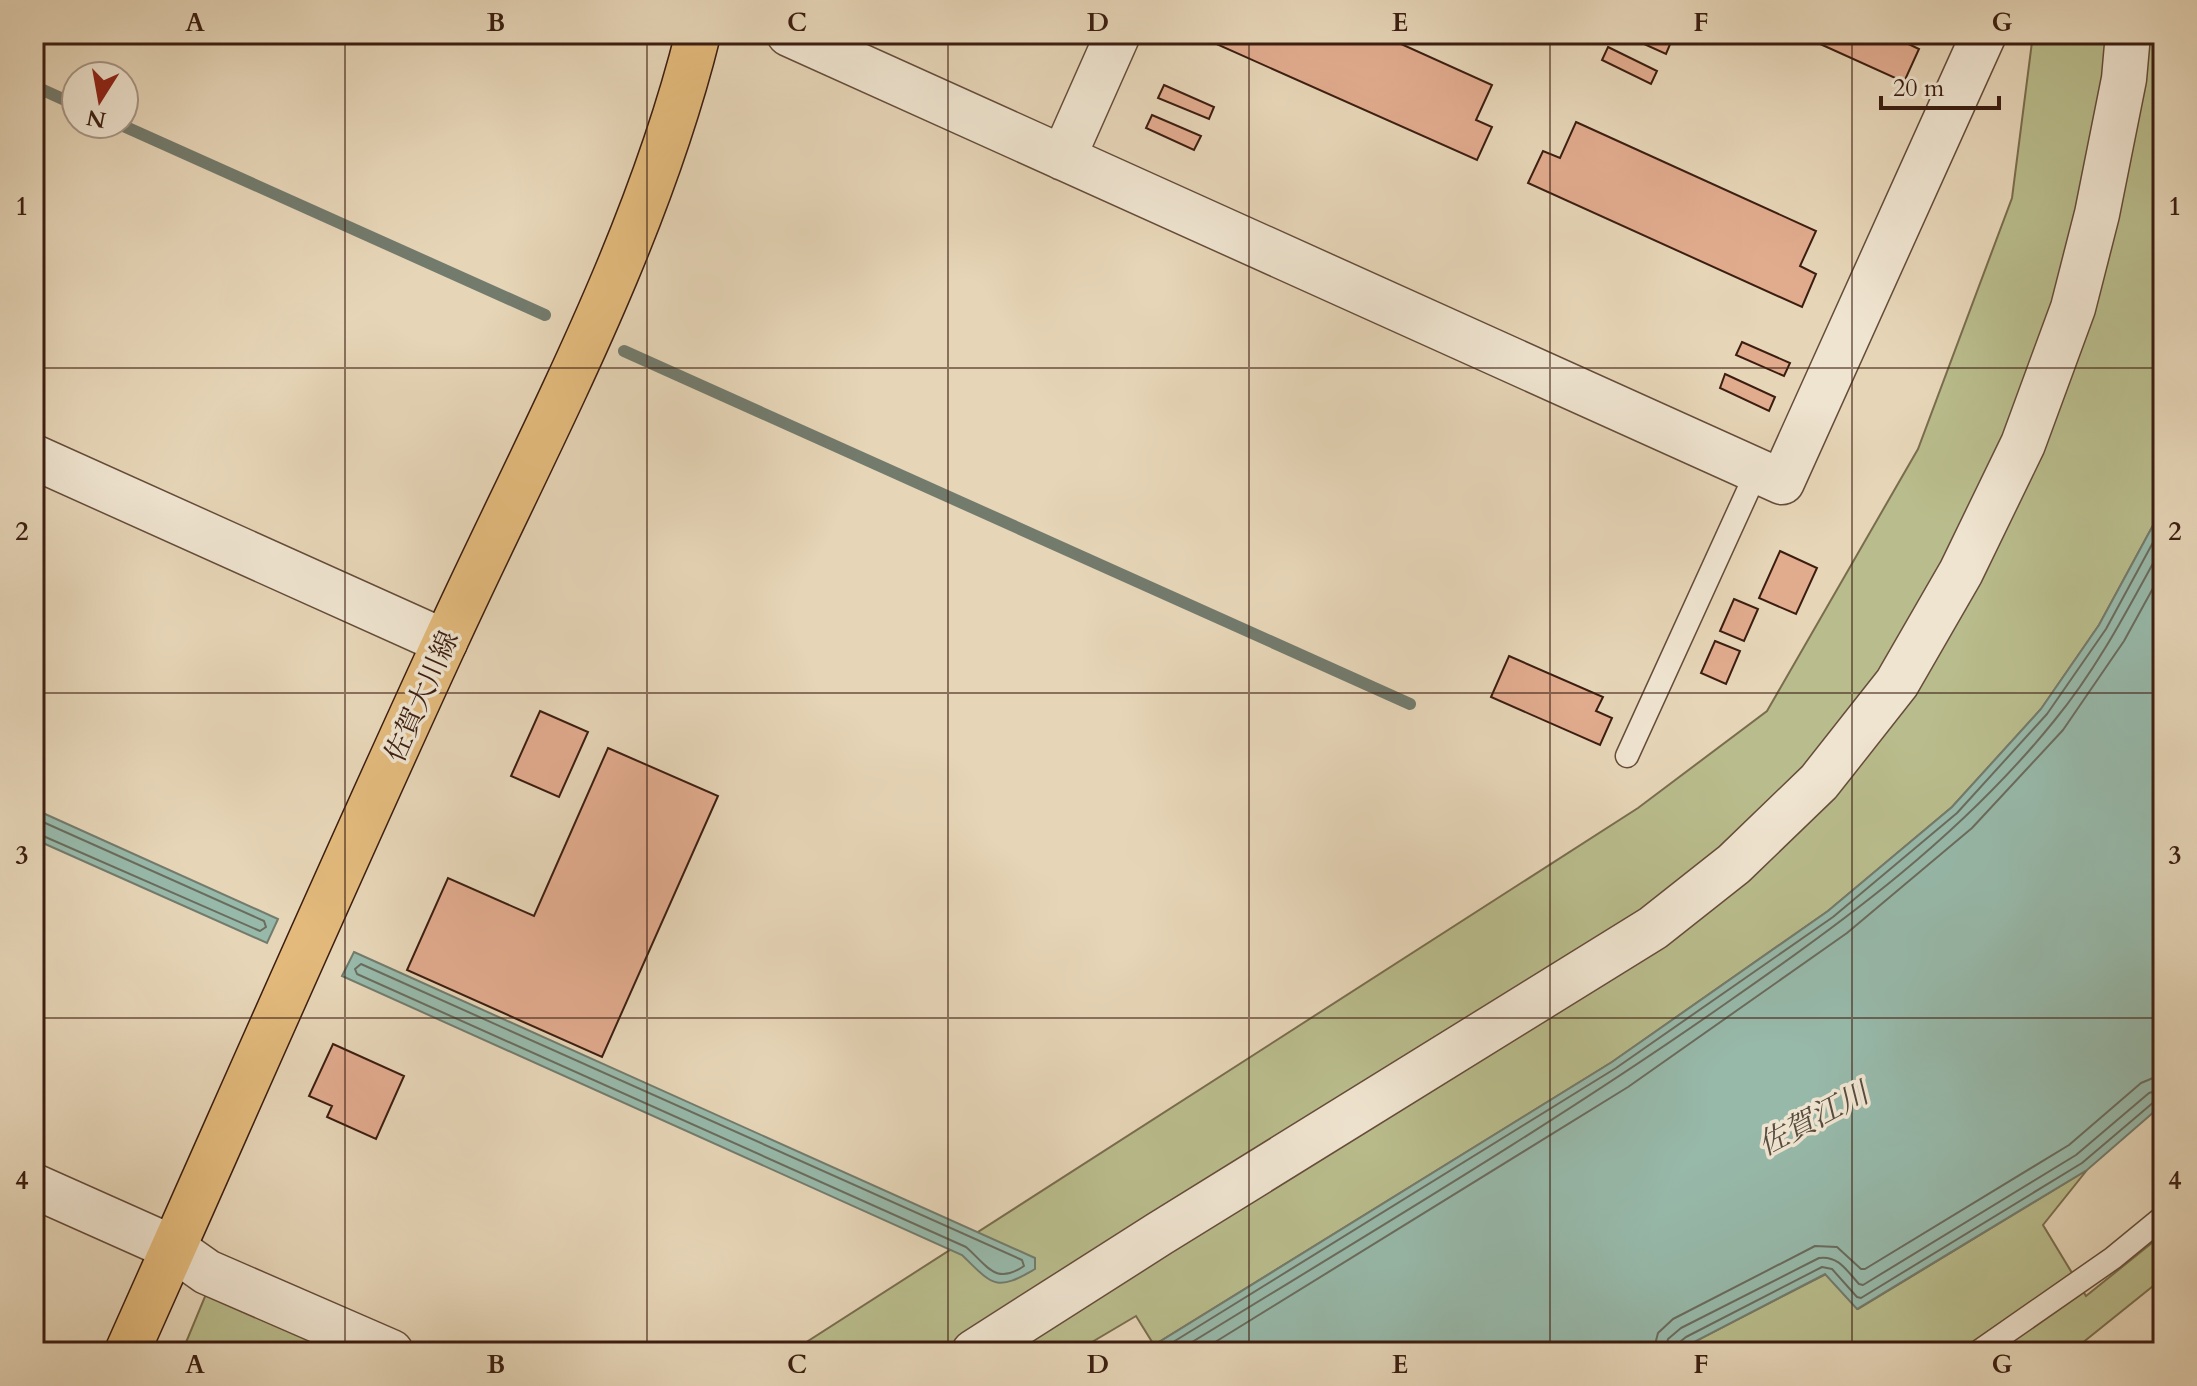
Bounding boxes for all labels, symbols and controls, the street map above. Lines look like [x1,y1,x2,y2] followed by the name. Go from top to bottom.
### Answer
[185,5,205,40] text: A
[487,5,505,40] text: B
[787,5,807,40] text: C
[1087,5,1109,40] text: D
[1392,5,1408,40] text: E
[1693,5,1709,40] text: F
[1991,5,2013,40] text: G
[60,60,140,140] north arrow
[1881,60,1999,110] scale bar
[1893,72,1945,105] text: 20 m
[84,102,109,135] text: N
[15,189,29,224] text: 1
[2168,189,2182,224] text: 1
[15,514,29,549] text: 2
[2168,514,2182,549] text: 2
[376,625,468,768] street label: 佐賀大川線
[15,838,29,873] text: 3
[2168,838,2182,873] text: 3
[1751,1072,1878,1166] water label: 佐賀江川
[15,1163,29,1198] text: 4
[2168,1163,2182,1198] text: 4
[185,1347,205,1382] text: A
[487,1347,505,1382] text: B
[787,1347,807,1382] text: C
[1087,1347,1109,1382] text: D
[1392,1347,1408,1382] text: E
[1693,1347,1709,1382] text: F
[1991,1347,2013,1382] text: G

